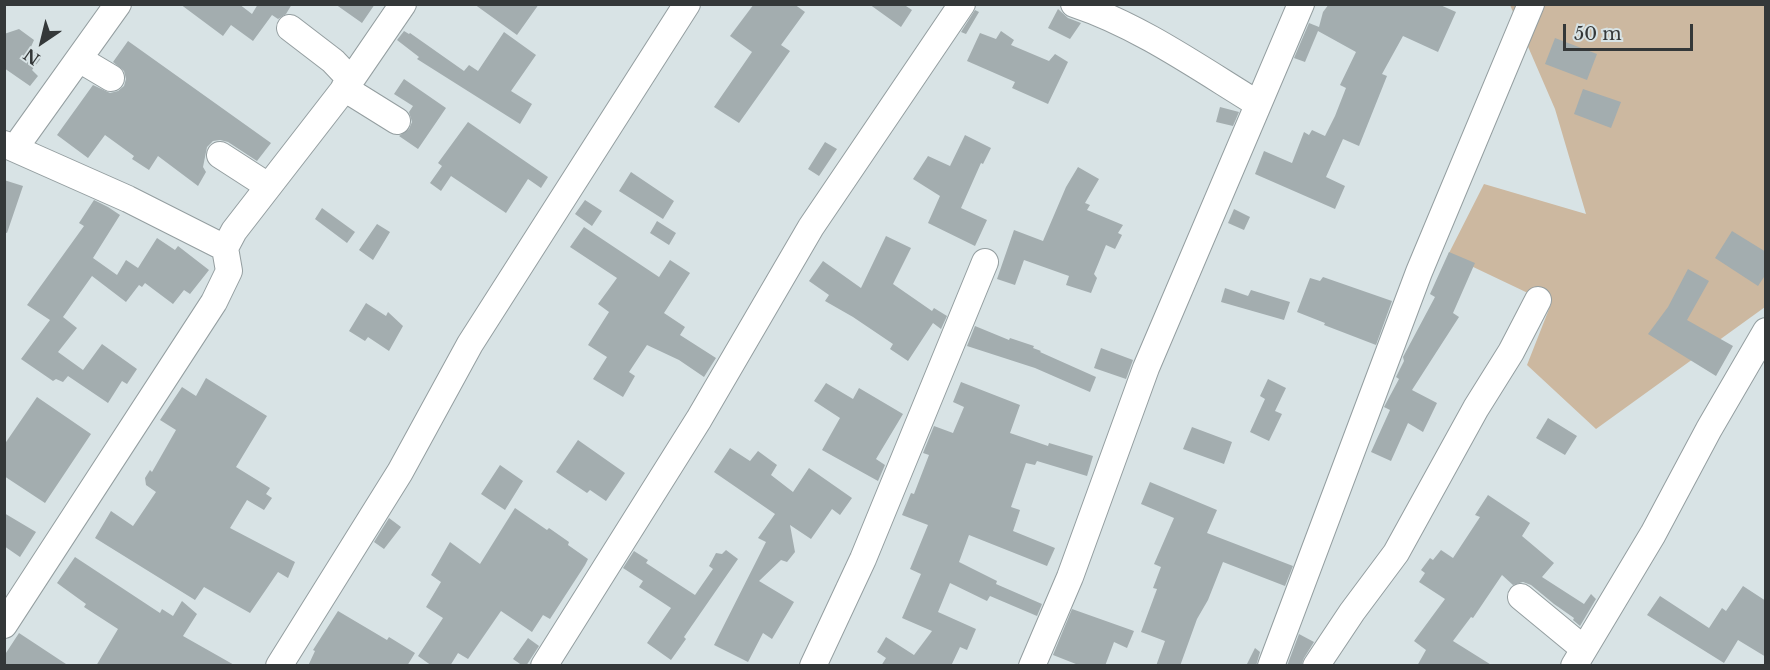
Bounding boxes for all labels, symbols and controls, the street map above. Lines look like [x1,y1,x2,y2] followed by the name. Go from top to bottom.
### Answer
[12,12,72,72] north arrow
[1566,12,1696,50] scale bar
[1574,23,1622,45] text: 50 m
[20,44,44,69] text: N

